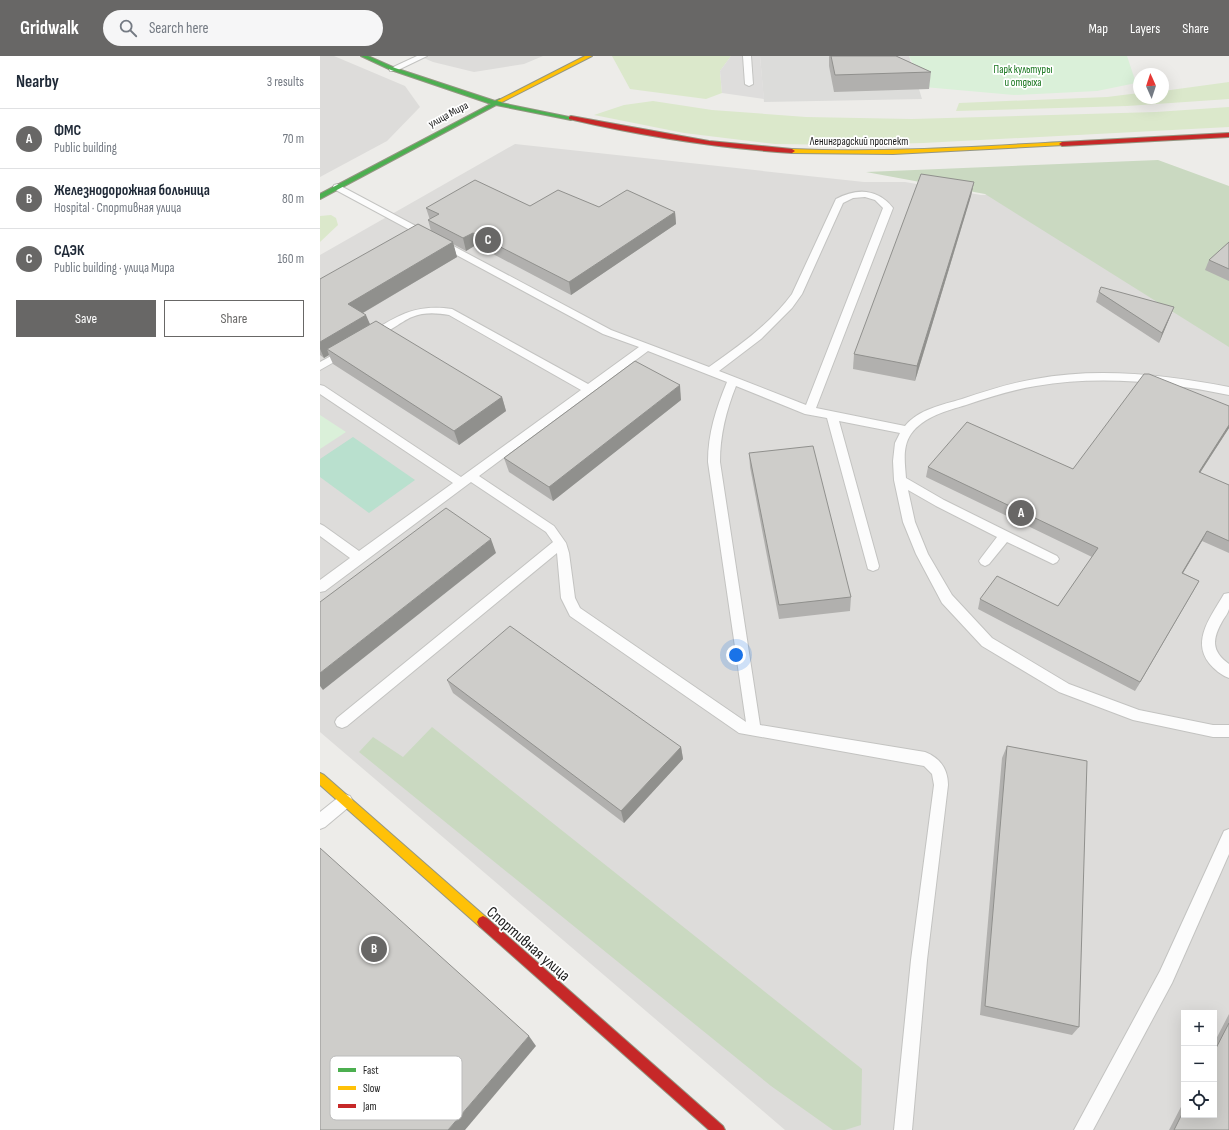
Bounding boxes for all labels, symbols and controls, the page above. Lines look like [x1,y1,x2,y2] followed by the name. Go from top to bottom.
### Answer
[103,10,383,46] search box
[20,17,79,40] text: Gridwalk
[117,17,139,39] icon: search
[149,19,209,38] text: Search here
[1088,20,1108,37] text: Map
[1130,20,1160,37] text: Layers
[1182,20,1209,37] text: Share
[994,63,1052,89] park label: Парк культуры и отдыха
[1133,68,1169,104] north arrow
[16,72,59,92] text: Nearby
[267,74,304,90] text: 3 results
[426,99,470,130] street label: улица Мира
[54,121,81,140] text: ФМС
[26,131,32,147] text: A
[283,131,304,147] text: 70 m
[809,135,908,148] street label: Ленинградский проспект
[54,140,117,156] text: Public building
[54,181,210,200] text: Железнодорожная больница
[26,191,32,207] text: B
[282,191,304,207] text: 80 m
[54,200,181,216] text: Hospital · Спортивная улица
[475,225,501,255] pin: C
[54,241,84,260] text: СДЭК
[26,251,32,267] text: C
[278,251,304,267] text: 160 m
[54,260,175,276] text: Public building · улица Мира
[16,300,156,337] button: Save
[164,300,304,337] button: Share
[1008,498,1034,528] pin: A
[726,645,746,665] your location
[482,903,574,986] street label: Спортивная улица
[361,934,387,964] pin: B
[1181,1010,1217,1118] map controls
[1181,1010,1217,1046] button: +
[1181,1046,1217,1082] button: −
[330,1056,462,1120] legend
[363,1064,379,1077] text: Fast
[363,1082,380,1095] text: Slow
[1181,1082,1217,1118] button: locate
[362,1100,377,1113] text: Jam

